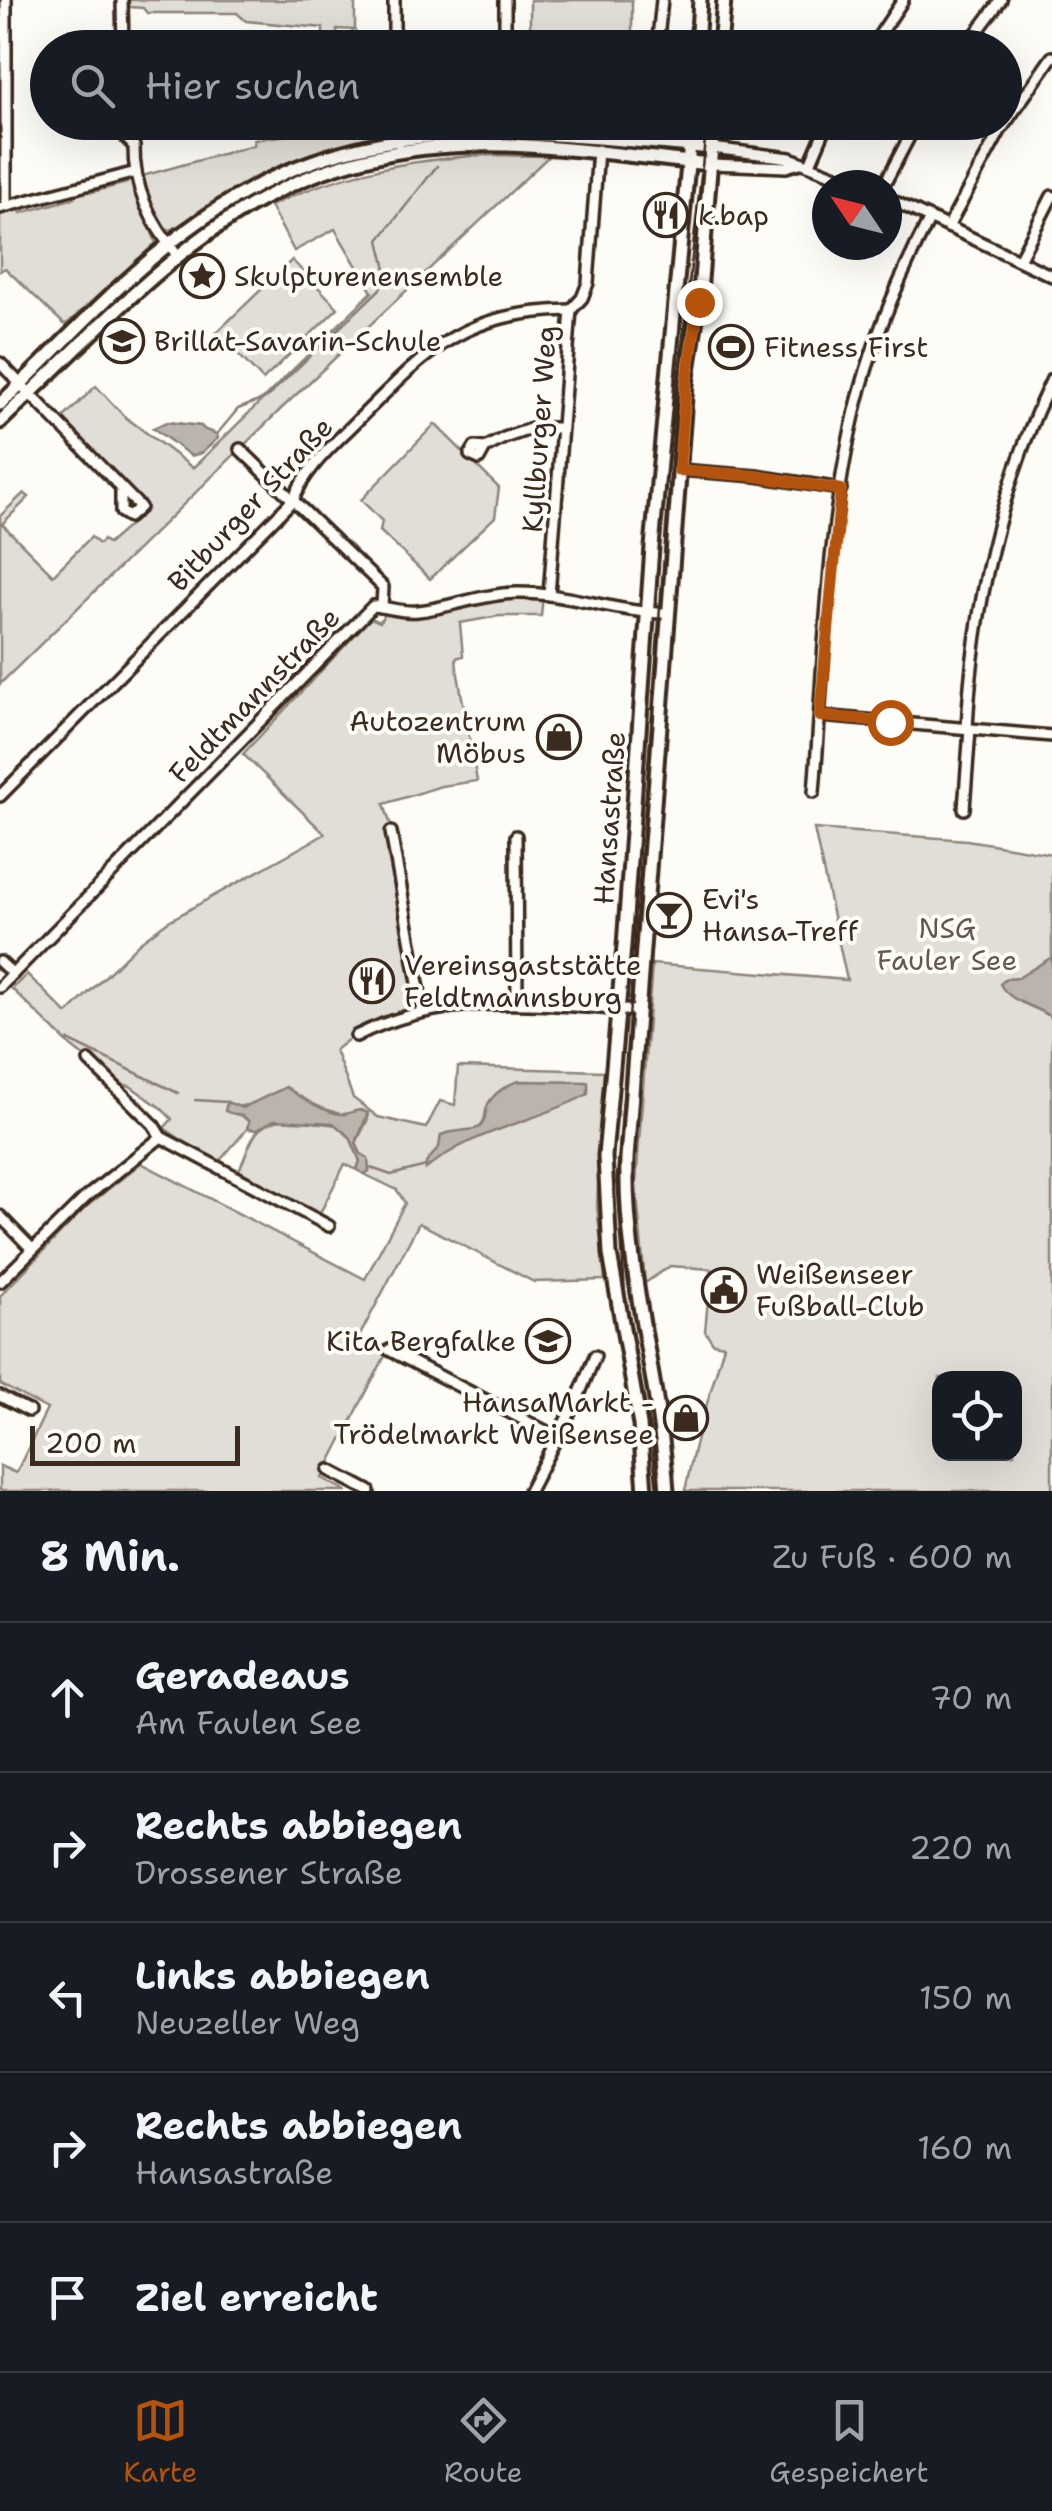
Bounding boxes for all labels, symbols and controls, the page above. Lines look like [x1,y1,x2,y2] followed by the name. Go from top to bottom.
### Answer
[30,30,1022,140] search box
[65,58,120,113] icon: search
[145,60,360,111] text: Hier suchen
[812,170,902,260] north arrow
[643,192,689,238] restaurant icon: k.bap
[698,196,769,234] place label: k.bap
[179,253,225,299] place icon: Skulpturenensemble
[234,257,503,295] place label: Skulpturenensemble
[677,280,723,326] route end
[99,318,145,364] school or university icon: Brillat-Savarin-Schule
[154,322,442,360] place label: Brillat-Savarin-Schule
[513,324,565,534] street label: Kyllburger Weg
[708,324,754,370] sports icon: Fitness First
[764,328,928,366] place label: Fitness First
[159,408,341,600] street label: Bitburger Straße
[160,599,348,791] street label: Feldtmannstraße
[868,700,914,746] route start
[349,702,526,772] place label: Autozentrum Möbus
[536,714,582,760] shop icon: Autozentrum Möbus
[584,730,634,906] street label: Hansastraße
[702,880,859,950] place label: Evi's Hansa-Treff
[646,892,692,938] bar icon: Evi's Hansa-Treff
[877,909,1017,979] park label: NSG Fauler See
[404,946,642,1016] place label: Vereinsgaststätte Feldtmannsburg
[349,958,395,1004] restaurant icon: Vereinsgaststätte Feldtmannsburg
[756,1255,925,1325] place label: Weißenseer Fußball-Club
[701,1267,747,1313] public building icon: Weißenseer Fußball-Club
[525,1318,571,1364] school or university icon: Kita Bergfalke
[326,1322,516,1360] place label: Kita Bergfalke
[932,1371,1022,1461] map controls
[932,1371,1022,1461] button: locate
[334,1383,654,1453] place label: HansaMarkt - Trödelmarkt Weißensee
[663,1395,709,1441] shop icon: HansaMarkt - Trödelmarkt Weißensee
[30,1421,240,1466] scale bar
[45,1424,136,1462] text: 200 m
[40,1528,180,1584] text: 8 Min.
[772,1535,1012,1578] text: Zu Fuß · 600 m
[135,1650,350,1701] text: Geradeaus
[40,1670,95,1725] icon: ahead
[929,1676,1012,1719] text: 70 m
[135,1701,362,1744] text: Am Faulen See
[135,1800,462,1851] text: Rechts abbiegen
[40,1820,95,1875] icon: right
[909,1826,1012,1869] text: 220 m
[135,1851,403,1894] text: Drossener Straße
[135,1950,430,2001] text: Links abbiegen
[40,1970,95,2025] icon: left
[919,1976,1012,2019] text: 150 m
[135,2001,360,2044] text: Neuzeller Weg
[135,2100,462,2151] text: Rechts abbiegen
[40,2120,95,2175] icon: right
[917,2126,1012,2169] text: 160 m
[135,2151,333,2194] text: Hansastraße
[40,2270,95,2325] icon: arrive
[135,2272,378,2323] text: Ziel erreicht
[123,2393,197,2491] tab: Karte
[444,2393,523,2491] tab: Route
[769,2393,929,2491] tab: Gespeichert

